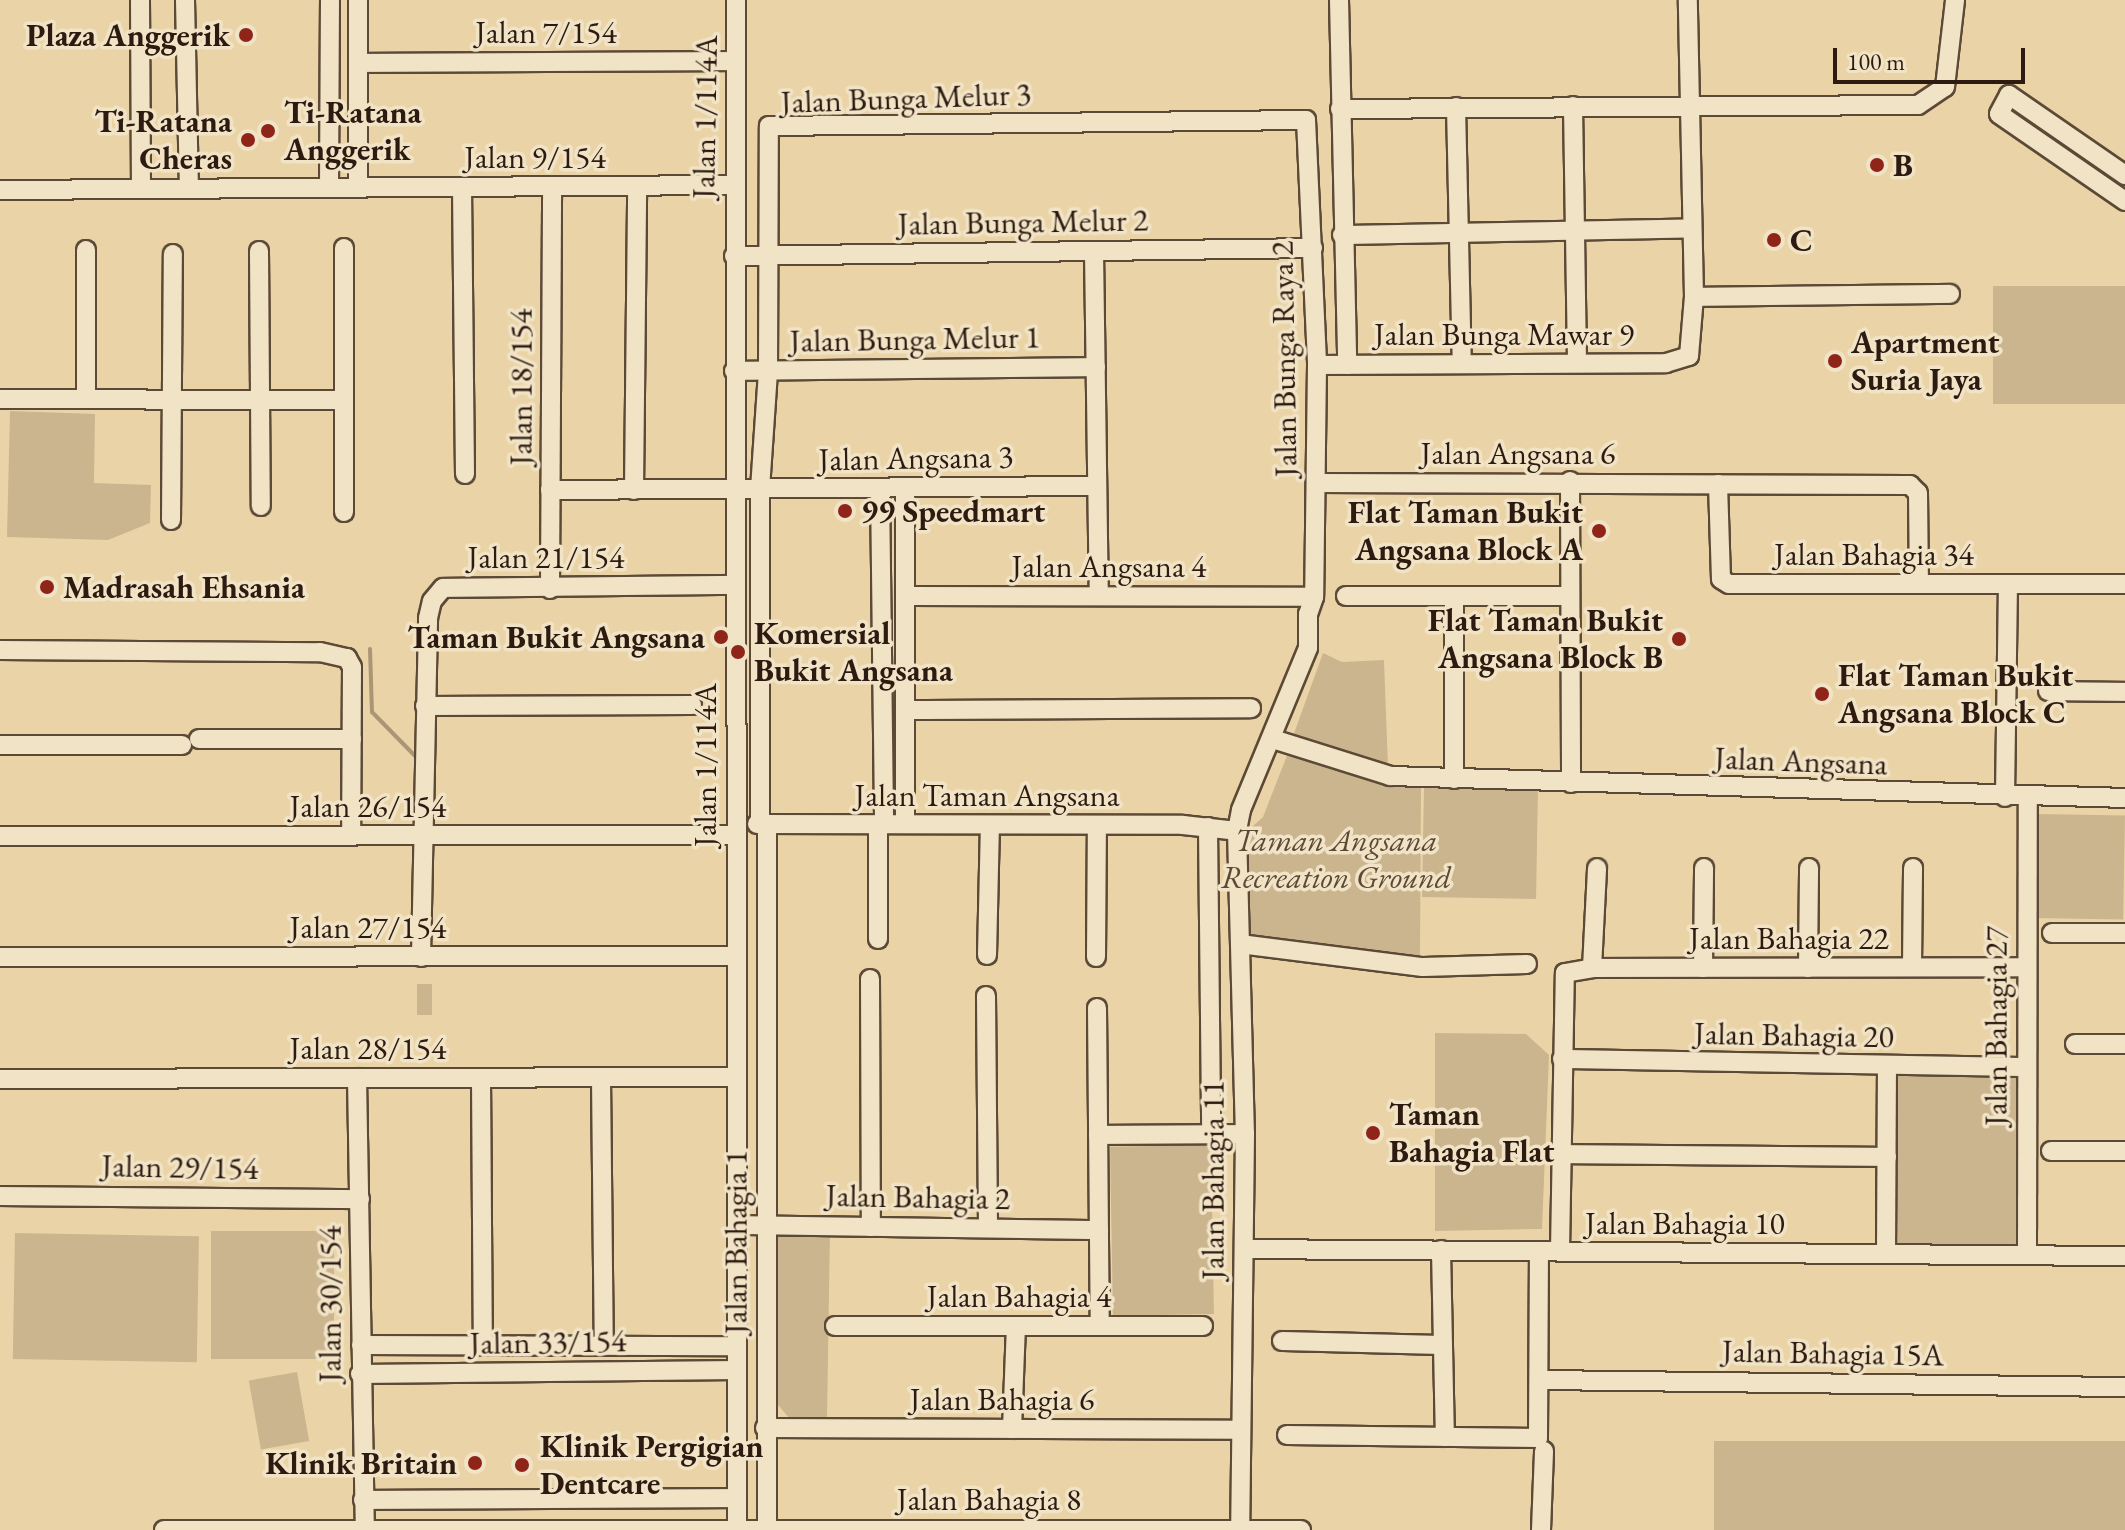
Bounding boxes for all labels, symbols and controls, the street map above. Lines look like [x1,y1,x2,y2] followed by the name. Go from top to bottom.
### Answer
[475,13,617,51] street label: Jalan 7/154
[26,16,230,54] place label: Plaza Anggerik
[237,26,255,44] marker: Plaza Anggerik
[1837,32,2029,82] scale bar
[684,35,726,199] street label: Jalan 1/114A
[1847,46,1905,77] text: 100 m
[780,74,1032,122] street label: Jalan Bunga Melur 3
[284,94,422,169] place label: Ti-Ratana Anggerik
[94,103,232,178] place label: Ti-Ratana Cheras
[259,122,277,140] marker: Ti-Ratana Anggerik
[239,131,257,149] marker: Ti-Ratana Cheras
[464,138,606,176] street label: Jalan 9/154
[1893,146,1913,184] place label: B
[1868,156,1886,174] marker: B
[897,201,1149,243] street label: Jalan Bunga Melur 2
[1790,221,1813,259] place label: C
[1765,231,1783,249] marker: C
[1263,241,1305,477] street label: Jalan Bunga Raya 2
[502,309,540,465] street label: Jalan 18/154
[1374,315,1634,353] street label: Jalan Bunga Mawar 9
[789,318,1041,360] street label: Jalan Bunga Melur 1
[1851,324,2000,399] place label: Apartment Suria Jaya
[1826,352,1844,370] marker: Apartment Suria Jaya
[1421,434,1615,472] street label: Jalan Angsana 6
[818,437,1014,479] street label: Jalan Angsana 3
[861,492,1045,530] place label: 99 Speedmart
[1348,494,1583,569] place label: Flat Taman Bukit Angsana Block A
[836,502,854,520] marker: 99 Speedmart
[1590,522,1608,540] marker: Flat Taman Bukit Angsana Block A
[1774,535,1974,573] street label: Jalan Bahagia 34
[468,538,624,576] street label: Jalan 21/154
[1012,547,1206,585] street label: Jalan Angsana 4
[63,568,305,606] place label: Madrasah Ehsania
[38,578,56,596] marker: Madrasah Ehsania
[1428,602,1663,677] place label: Flat Taman Bukit Angsana Block B
[754,615,953,690] place label: Komersial Bukit Angsana
[408,618,705,656] place label: Taman Bukit Angsana
[712,628,730,646] marker: Taman Bukit Angsana
[1670,630,1688,648] marker: Flat Taman Bukit Angsana Block B
[729,643,747,661] marker: Komersial Bukit Angsana
[1838,657,2073,732] place label: Flat Taman Bukit Angsana Block C
[686,683,724,847] street label: Jalan 1/114A
[1813,685,1831,703] marker: Flat Taman Bukit Angsana Block C
[1714,739,1888,783] street label: Jalan Angsana
[855,776,1119,814] street label: Jalan Taman Angsana
[290,787,446,825] street label: Jalan 26/154
[1221,822,1451,897] park label: Taman Angsana Recreation Ground
[290,908,446,946] street label: Jalan 27/154
[1689,919,1889,957] street label: Jalan Bahagia 22
[1977,926,2015,1126] street label: Jalan Bahagia 27
[1694,1014,1894,1056] street label: Jalan Bahagia 20
[290,1029,446,1067] street label: Jalan 28/154
[1194,1080,1232,1280] street label: Jalan Bahagia 11
[1389,1096,1555,1171] place label: Taman Bahagia Flat
[1364,1124,1382,1142] marker: Taman Bahagia Flat
[101,1146,259,1188] street label: Jalan 29/154
[717,1150,755,1334] street label: Jalan Bahagia 1
[825,1176,1011,1218] street label: Jalan Bahagia 2
[1585,1204,1785,1242] street label: Jalan Bahagia 10
[311,1226,349,1382] street label: Jalan 30/154
[927,1277,1111,1315] street label: Jalan Bahagia 4
[469,1321,627,1363] street label: Jalan 33/154
[1722,1332,1944,1374] street label: Jalan Bahagia 15A
[910,1380,1094,1418] street label: Jalan Bahagia 6
[540,1428,764,1503] place label: Klinik Pergigian Dentcare
[265,1444,457,1482] place label: Klinik Britain
[464,1452,486,1474] marker: Klinik Britain
[511,1454,533,1476] marker: Klinik Pergigian Dentcare
[897,1480,1081,1518] street label: Jalan Bahagia 8

